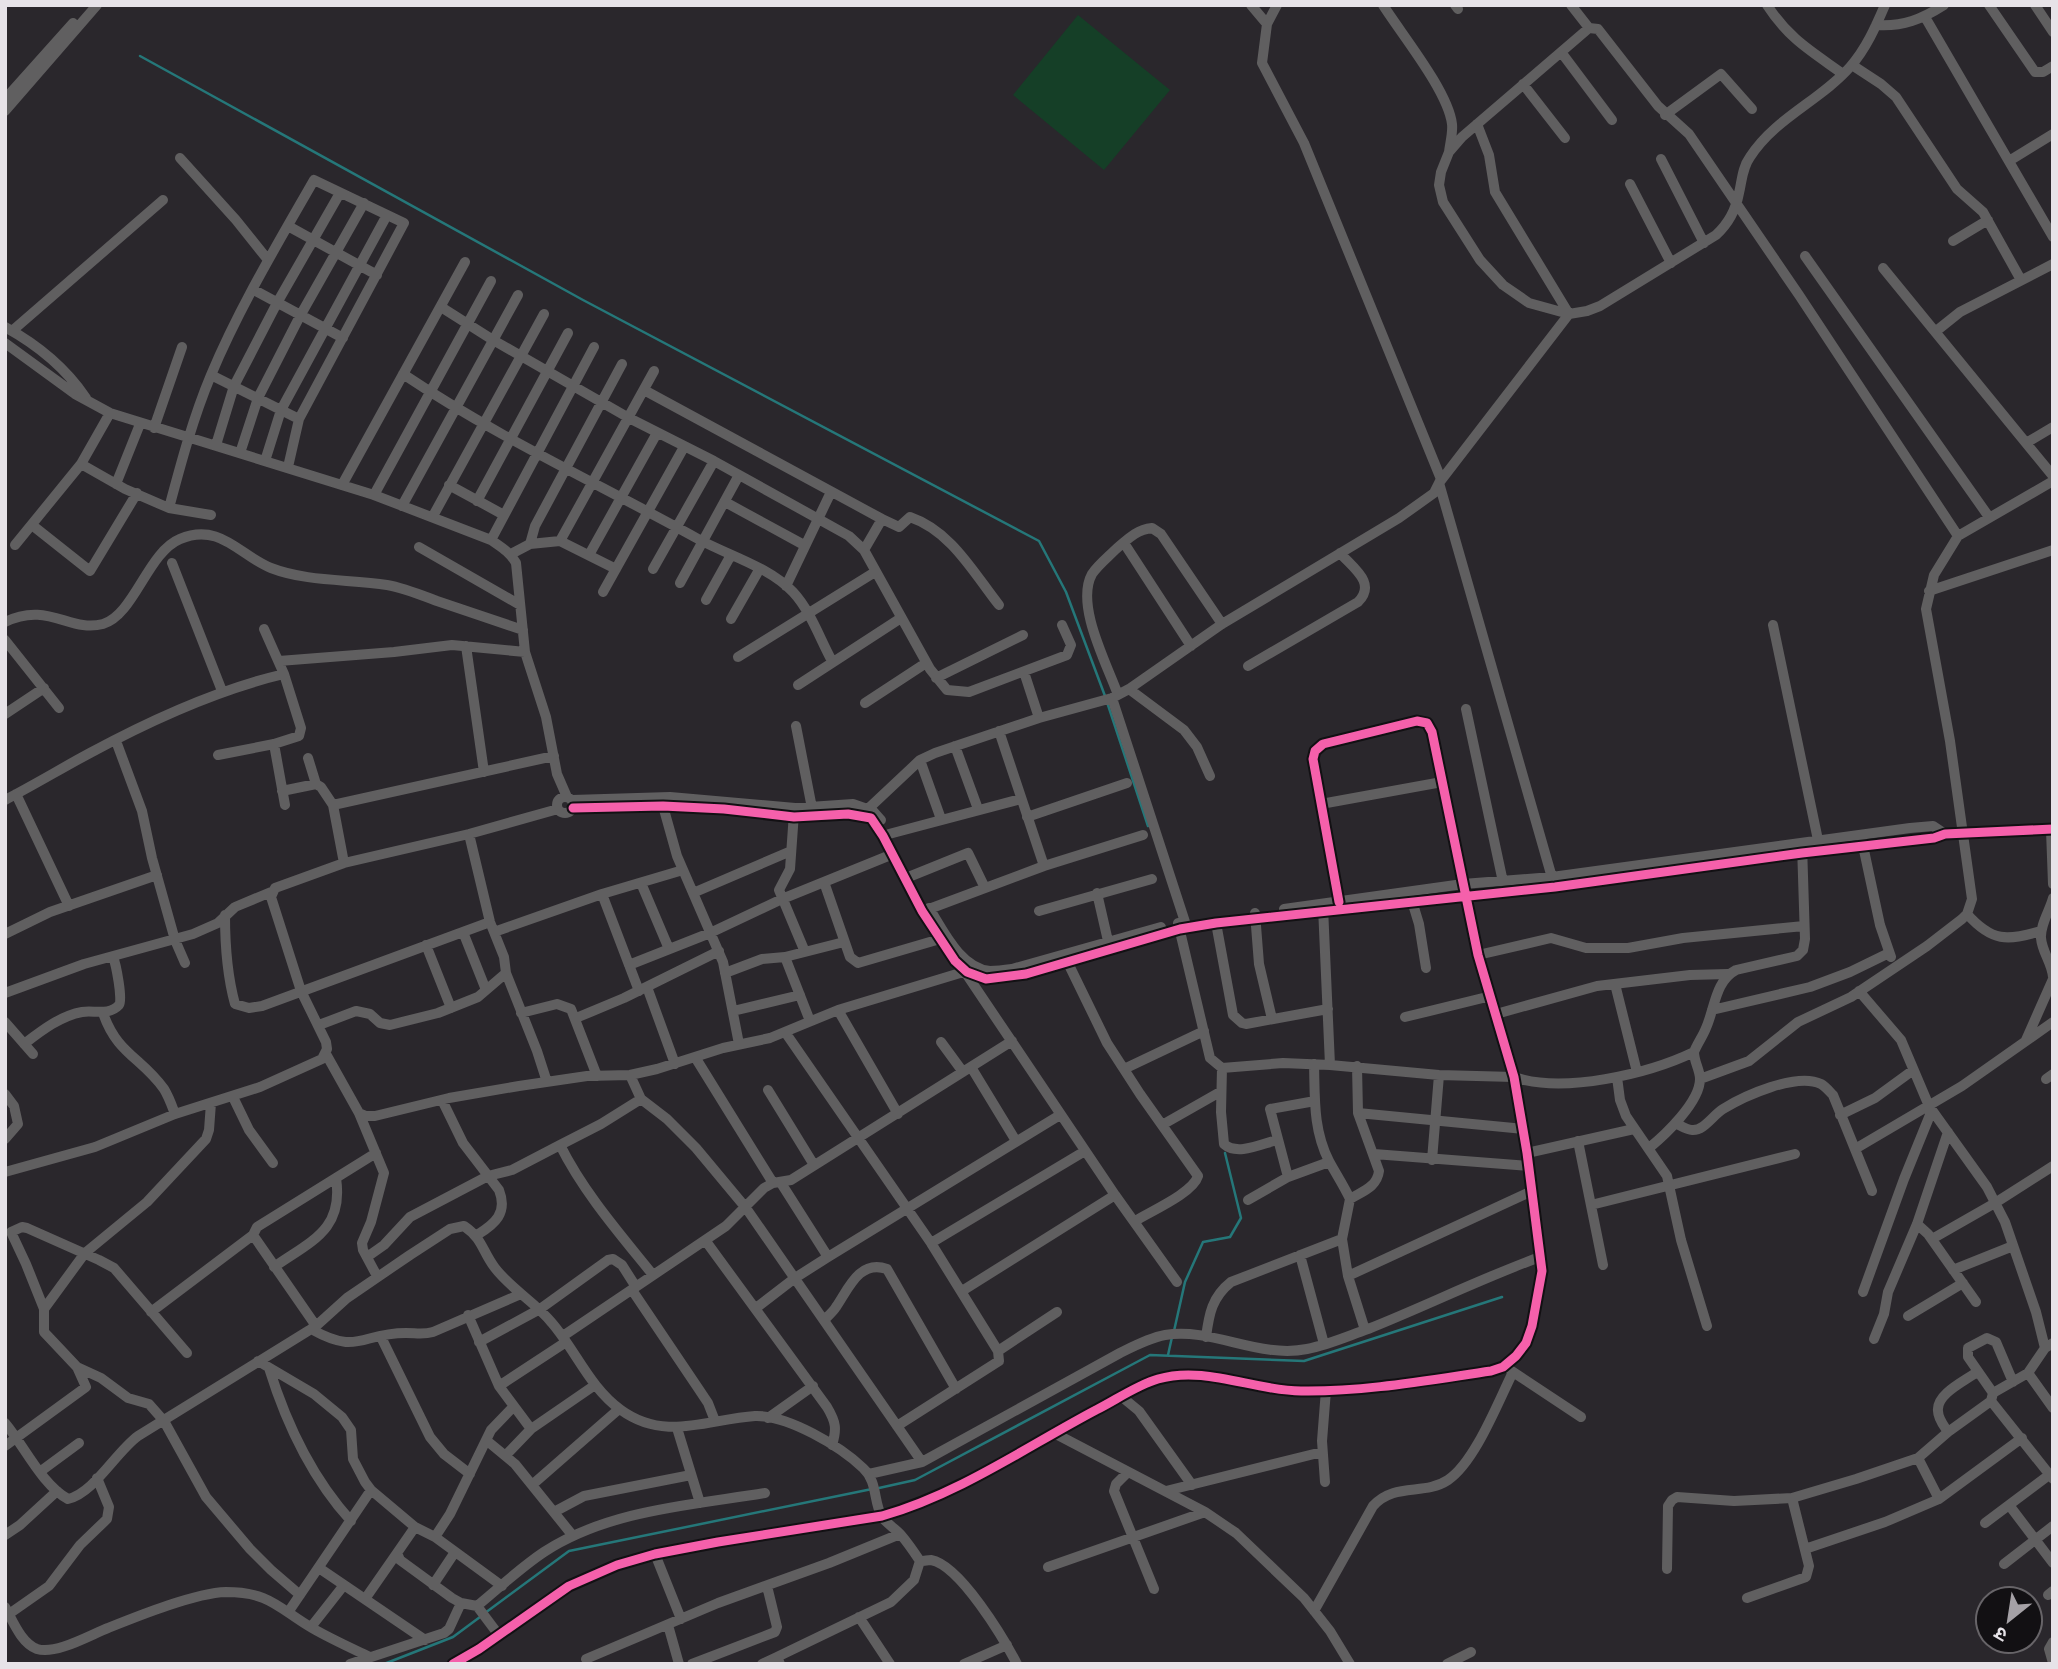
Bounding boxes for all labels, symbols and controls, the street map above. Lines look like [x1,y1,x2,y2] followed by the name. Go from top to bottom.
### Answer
[1974,1585,2044,1655] north arrow
[1989,1619,2013,1648] text: उ

